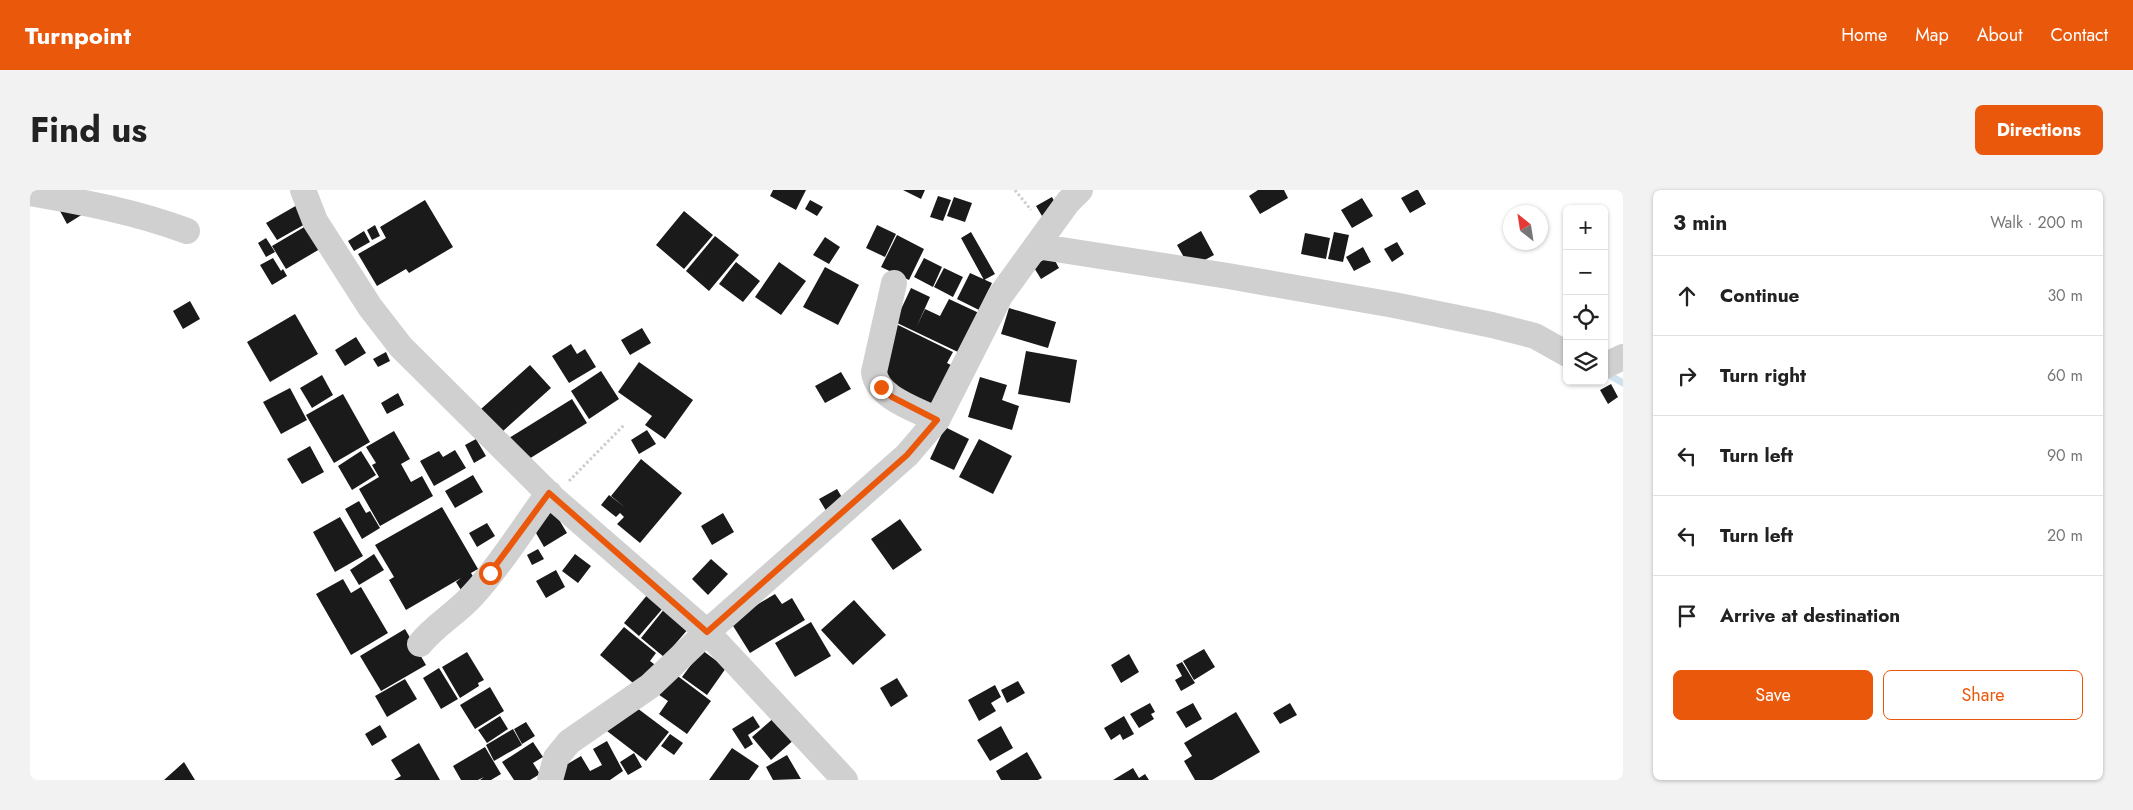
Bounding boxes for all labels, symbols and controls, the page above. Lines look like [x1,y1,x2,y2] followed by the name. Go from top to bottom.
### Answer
[25,18,131,53] text: Turnpoint
[1841,22,1887,48] text: Home
[1915,22,1949,48] text: Map
[1977,22,2022,48] text: About
[2050,22,2108,48] text: Contact
[30,105,147,155] text: Find us
[1975,105,2103,155] button: Directions
[1503,205,1548,250] north arrow
[1563,205,1608,385] map controls
[1563,205,1608,250] button: +
[1673,208,1727,238] text: 3 min
[1990,211,2083,234] text: Walk · 200 m
[1563,250,1608,295] button: −
[1673,282,1701,310] icon: ahead
[1720,282,1799,309] text: Continue
[2047,284,2083,307] text: 30 m
[1563,295,1608,340] button: locate
[1563,340,1608,385] button: layers
[1673,362,1701,390] icon: right
[1720,362,1806,389] text: Turn right
[2047,364,2083,387] text: 60 m
[870,376,893,399] route end
[1673,442,1701,470] icon: left
[1720,442,1793,469] text: Turn left
[2047,444,2083,467] text: 90 m
[1673,522,1701,550] icon: left
[1720,522,1793,549] text: Turn left
[2047,524,2083,547] text: 20 m
[479,562,502,585] route start
[1673,602,1701,630] icon: arrive
[1720,602,1900,629] text: Arrive at destination
[1673,670,1873,720] button: Save
[1883,670,2083,720] button: Share

